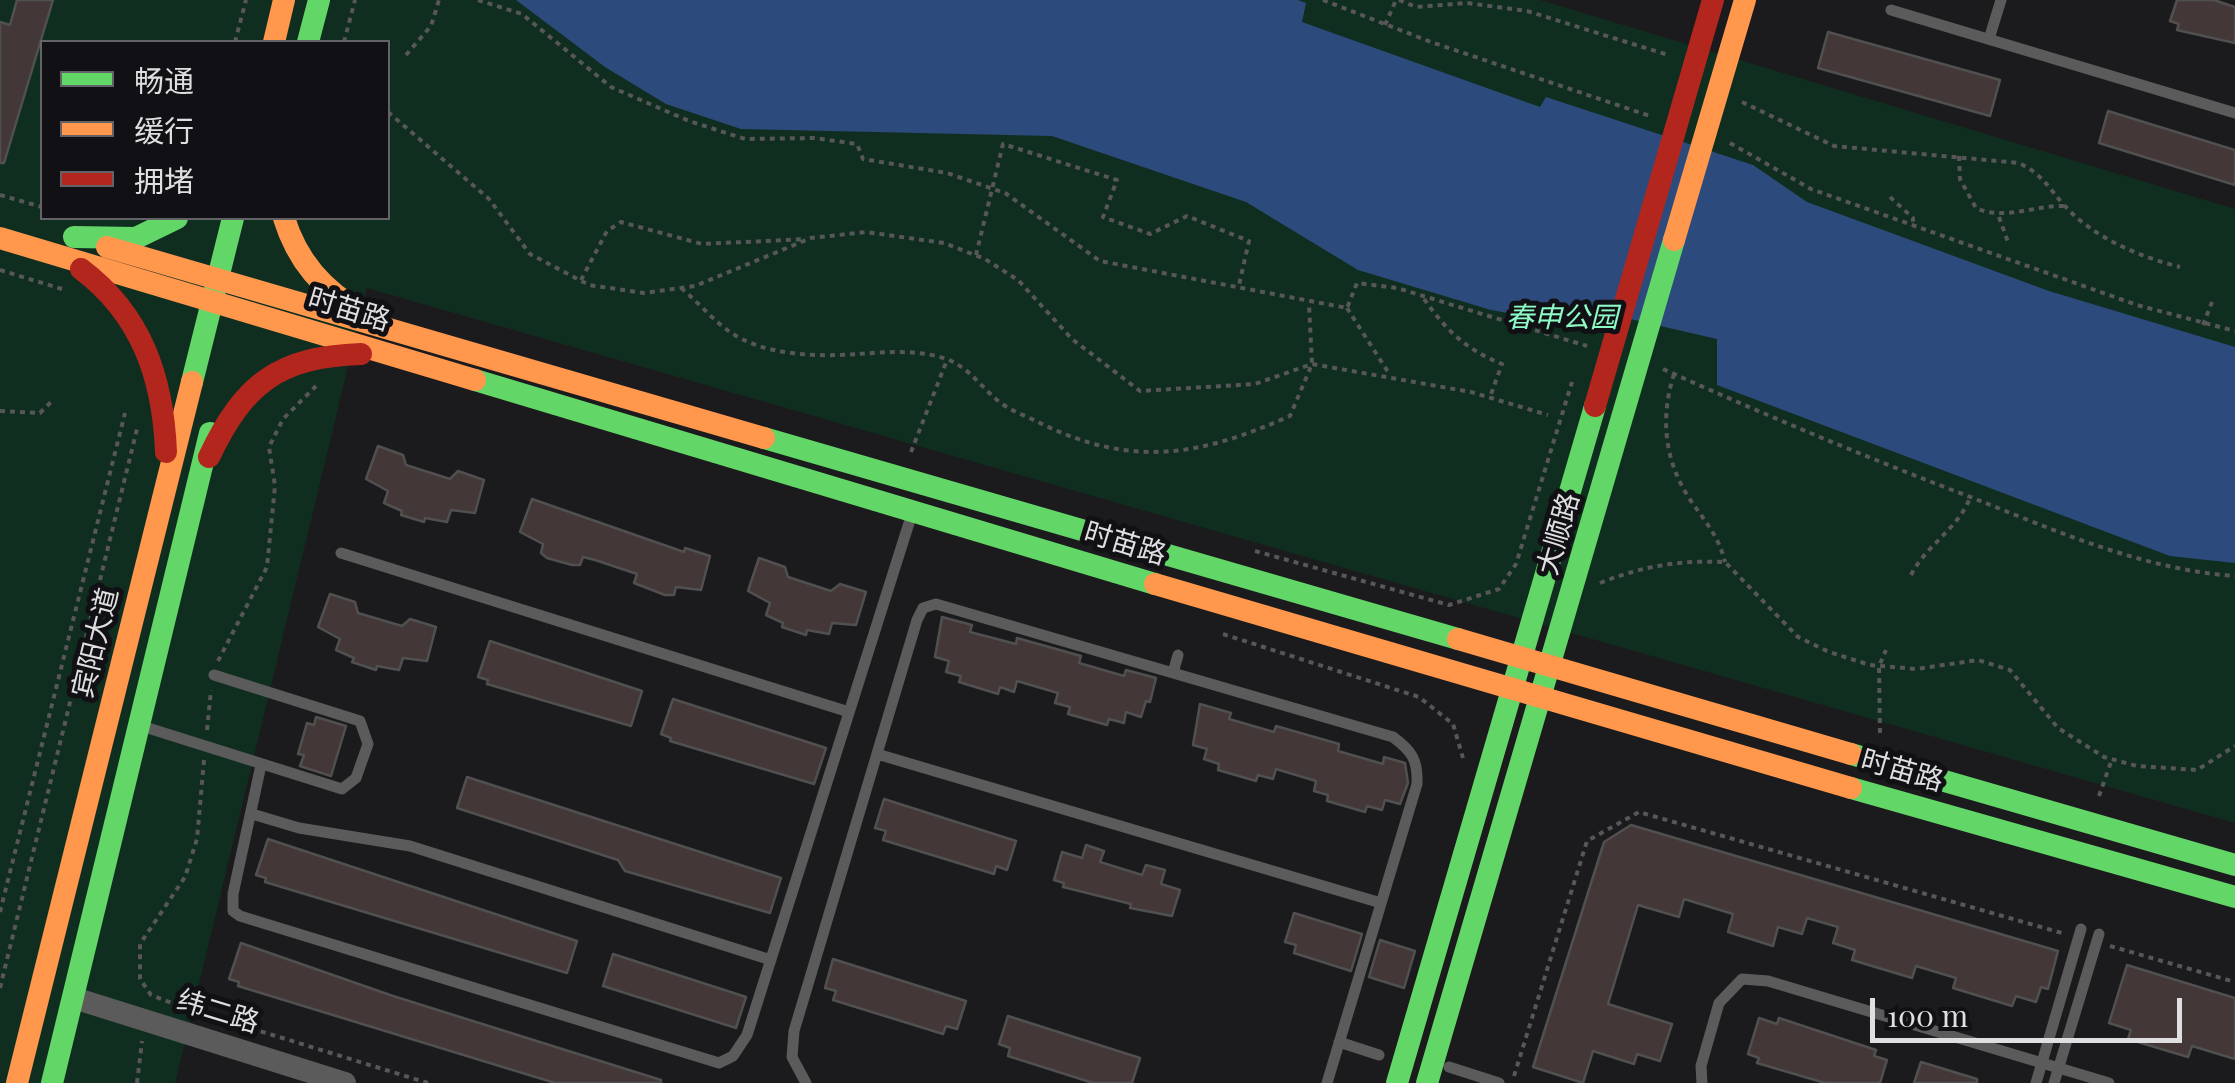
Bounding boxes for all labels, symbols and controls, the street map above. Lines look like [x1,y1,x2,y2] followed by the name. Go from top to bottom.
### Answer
[40,40,390,220] legend
[134,60,194,100] text: 畅通
[134,110,194,150] text: 缓行
[134,160,194,200] text: 拥堵
[304,282,394,338] street label: 时苗路
[1506,301,1618,335] park label: 春申公园
[1531,489,1587,579] street label: 大顺路
[1080,516,1170,572] street label: 时苗路
[66,585,126,701] street label: 宾阳大道
[1857,743,1947,799] street label: 时苗路
[1875,978,2188,1040] scale bar
[173,984,263,1040] street label: 纬二路
[1887,995,1968,1035] text: 100 m

